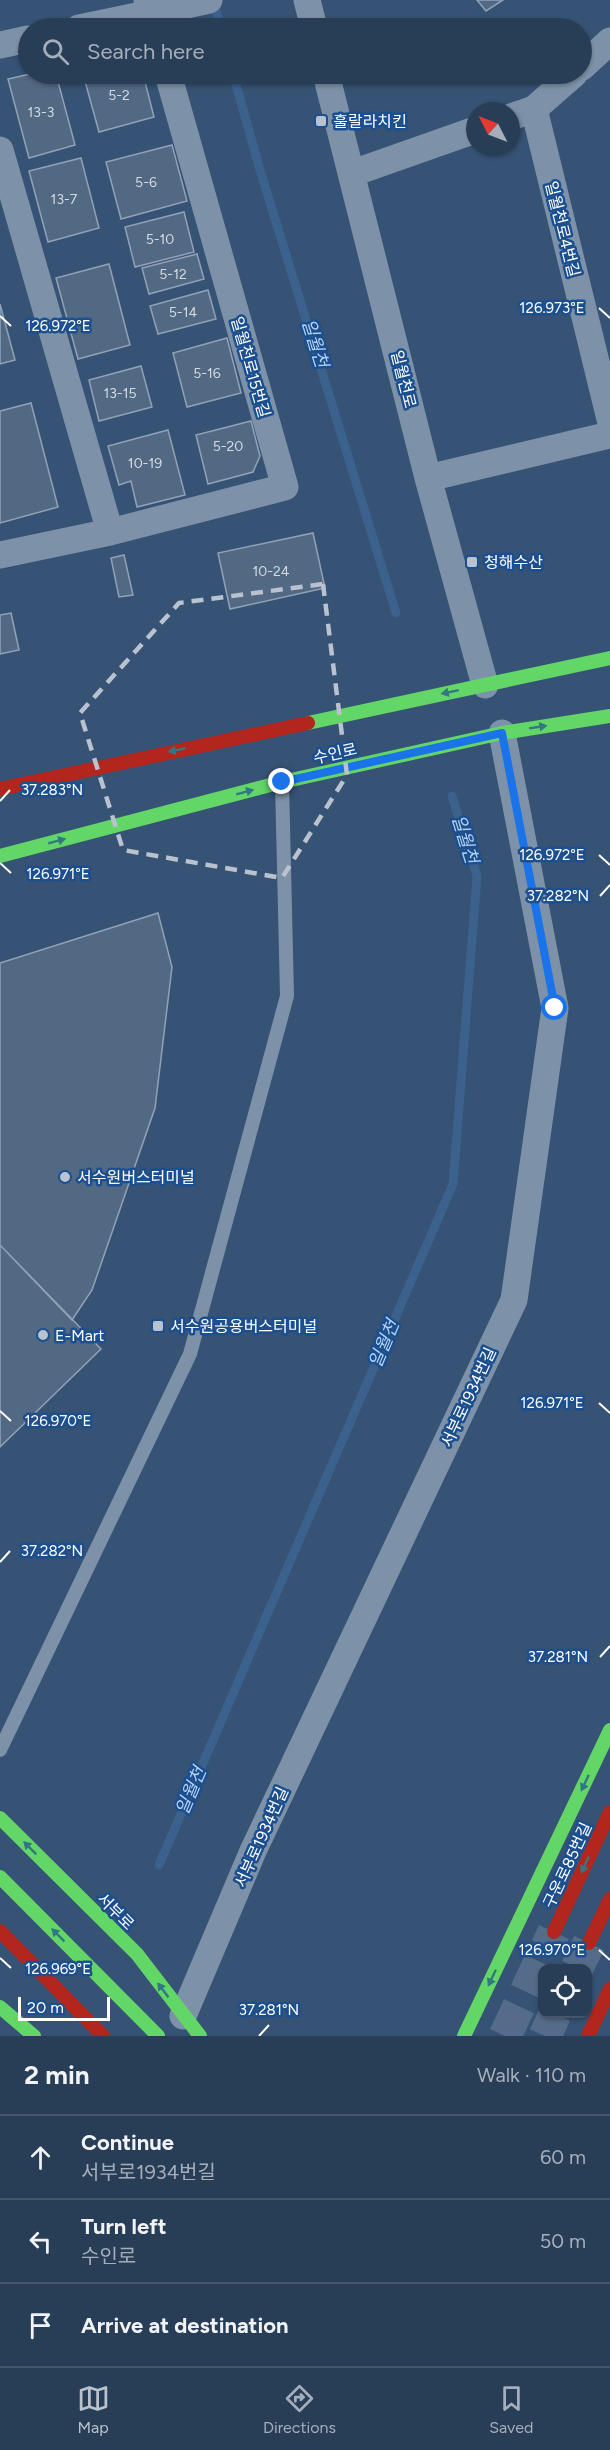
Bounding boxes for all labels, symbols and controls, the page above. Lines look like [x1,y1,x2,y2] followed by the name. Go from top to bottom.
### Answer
[18,18,592,84] search box
[39,35,72,68] icon: search
[87,38,205,65] text: Search here
[108,87,130,104] house number: 5-2
[466,102,520,156] north arrow
[28,104,54,121] house number: 13-3
[333,112,407,131] place label: 훌랄라치킨
[314,114,328,128] marker: 훌랄라치킨
[135,174,157,191] house number: 5-6
[541,179,584,279] street label: 일월천로4번길
[51,191,78,208] house number: 13-7
[146,231,174,248] house number: 5-10
[159,266,187,283] house number: 5-12
[519,299,585,317] text: 126.973°E
[169,304,197,321] house number: 5-14
[227,314,274,420] street label: 일월천로15번길
[297,316,333,372] water label: 일월천
[25,317,91,335] text: 126.972°E
[387,348,420,410] street label: 일월천로
[193,365,221,382] house number: 5-16
[103,385,137,402] house number: 13-15
[213,438,243,455] house number: 5-20
[128,455,162,472] house number: 10-19
[484,553,543,572] place label: 청해수산
[465,555,479,569] marker: 청해수산
[252,563,290,580] house number: 10-24
[440,688,459,697] one-way arrow
[529,723,548,732] one-way arrow
[311,739,359,768] street label: 수인로
[168,746,186,756] one-way arrow
[268,768,294,794] route end
[21,781,83,799] text: 37.283°N
[236,786,254,796] one-way arrow
[447,812,483,868] water label: 일월천
[47,835,66,845] one-way arrow
[519,846,585,864] text: 126.972°E
[26,865,90,883] text: 126.971°E
[527,887,589,905] text: 37.282°N
[541,994,567,1020] route start
[77,1168,195,1187] place label: 서수원버스터미널
[58,1170,72,1184] marker: 서수원버스터미널
[364,1315,405,1371] water label: 일월천
[170,1317,317,1336] place label: 서수원공용버스터미널
[151,1319,165,1333] marker: 서수원공용버스터미널
[55,1326,104,1345] place label: E-Mart
[36,1328,50,1342] marker: E-Mart
[437,1344,500,1450] street label: 서부로1934번길
[520,1394,584,1412] text: 126.971°E
[25,1412,91,1430] text: 126.970°E
[21,1542,83,1560] text: 37.282°N
[528,1648,588,1666] text: 37.281°N
[171,1762,212,1818] water label: 일월천
[580,1774,589,1791] one-way arrow
[231,1784,292,1890] street label: 서부로1934번길
[539,1819,596,1911] street label: 구운로85번길
[24,1841,38,1855] one-way arrow
[581,1857,590,1874] one-way arrow
[93,1889,138,1934] street label: 서부로
[51,1929,65,1943] one-way arrow
[519,1941,585,1959] text: 126.970°E
[25,1960,91,1978] text: 126.969°E
[538,1964,592,2018] map controls
[538,1964,592,2018] button: locate
[487,1969,496,1986] one-way arrow
[157,1982,170,1998] one-way arrow
[18,1994,110,2022] scale bar
[27,1998,64,2017] text: 20 m
[239,2001,299,2019] text: 37.281°N
[24,2059,90,2091] text: 2 min
[477,2063,586,2087] text: Walk · 110 m
[81,2129,174,2156] text: Continue
[24,2141,57,2174] icon: ahead
[540,2145,586,2169] text: 60 m
[81,2160,216,2184] text: 서부로1934번길
[81,2213,167,2240] text: Turn left
[24,2225,57,2258] icon: left
[540,2229,586,2253] text: 50 m
[81,2244,136,2268] text: 수인로
[24,2309,57,2342] icon: arrive
[81,2312,289,2339] text: Arrive at destination
[77,2382,110,2437] tab: Map
[263,2382,336,2437] tab: Directions
[489,2382,533,2437] tab: Saved

